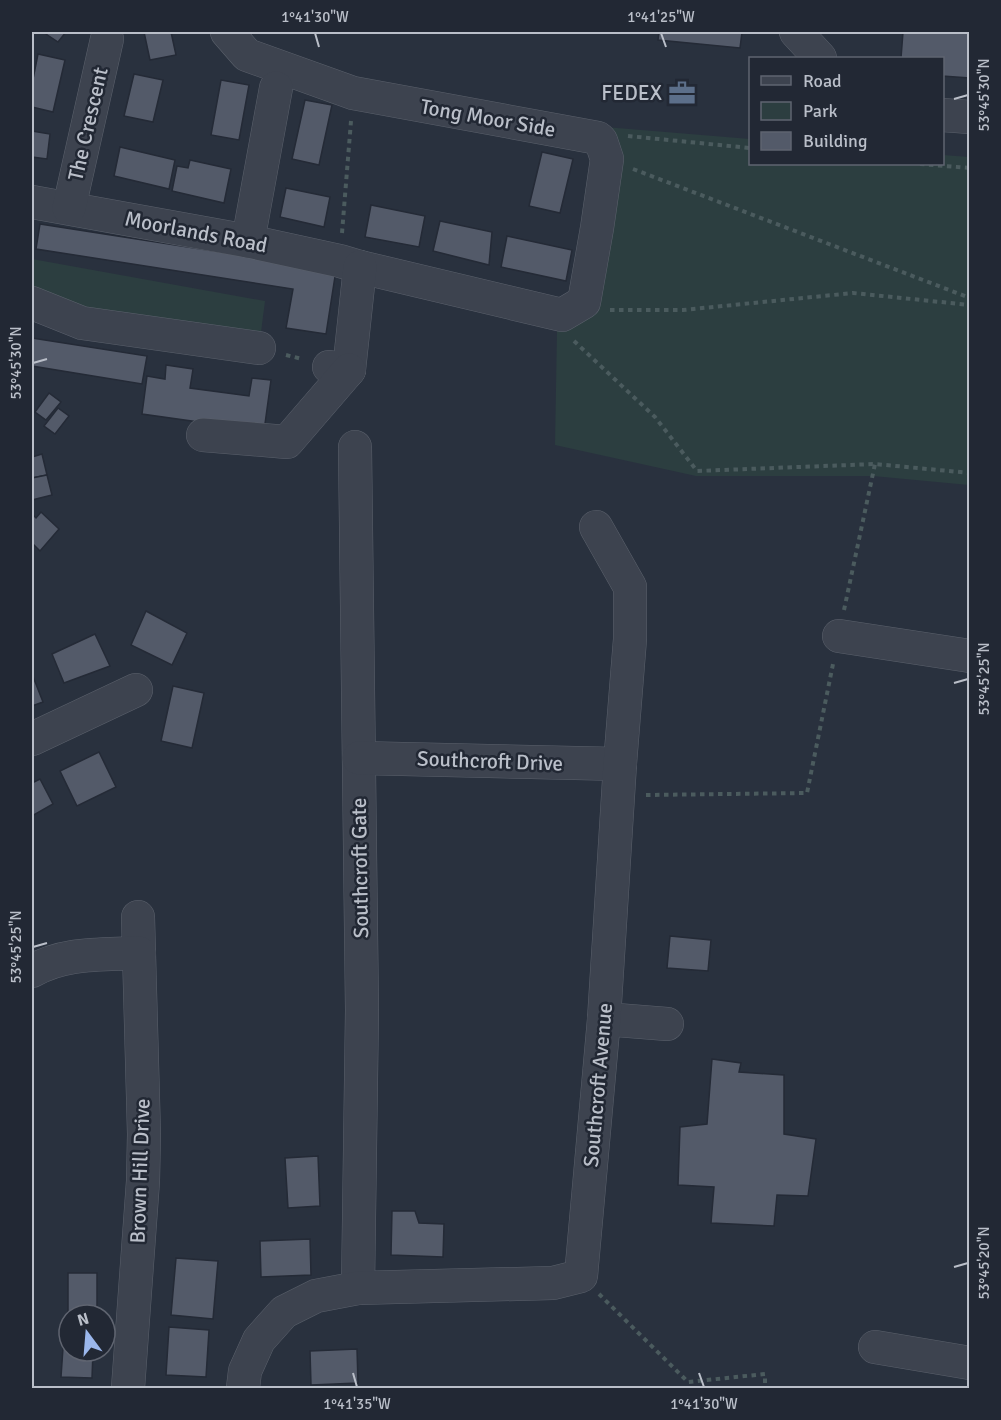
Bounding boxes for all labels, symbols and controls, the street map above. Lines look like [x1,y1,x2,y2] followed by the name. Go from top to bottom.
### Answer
[281,8,349,26] text: 1°41'30"W
[627,8,695,26] text: 1°41'25"W
[749,57,944,165] legend
[975,58,993,132] text: 53°45'30"N
[62,65,114,183] street label: The Crescent
[803,70,842,92] text: Road
[667,78,697,108] office icon: FEDEX
[601,80,662,106] place label: FEDEX
[418,93,558,143] street label: Tong Moor Side
[803,100,838,122] text: Park
[803,130,867,152] text: Building
[122,205,270,259] street label: Moorlands Road
[7,326,25,400] text: 53°45'30"N
[975,642,993,716] text: 53°45'25"N
[417,745,563,777] street label: Southcroft Drive
[346,797,374,939] street label: Southcroft Gate
[7,910,25,984] text: 53°45'25"N
[578,1002,618,1168] street label: Southcroft Avenue
[124,1098,156,1244] street label: Brown Hill Drive
[975,1226,993,1300] text: 53°45'20"N
[57,1303,117,1363] north arrow
[75,1308,91,1331] text: N
[323,1395,391,1413] text: 1°41'35"W
[670,1395,738,1413] text: 1°41'30"W

